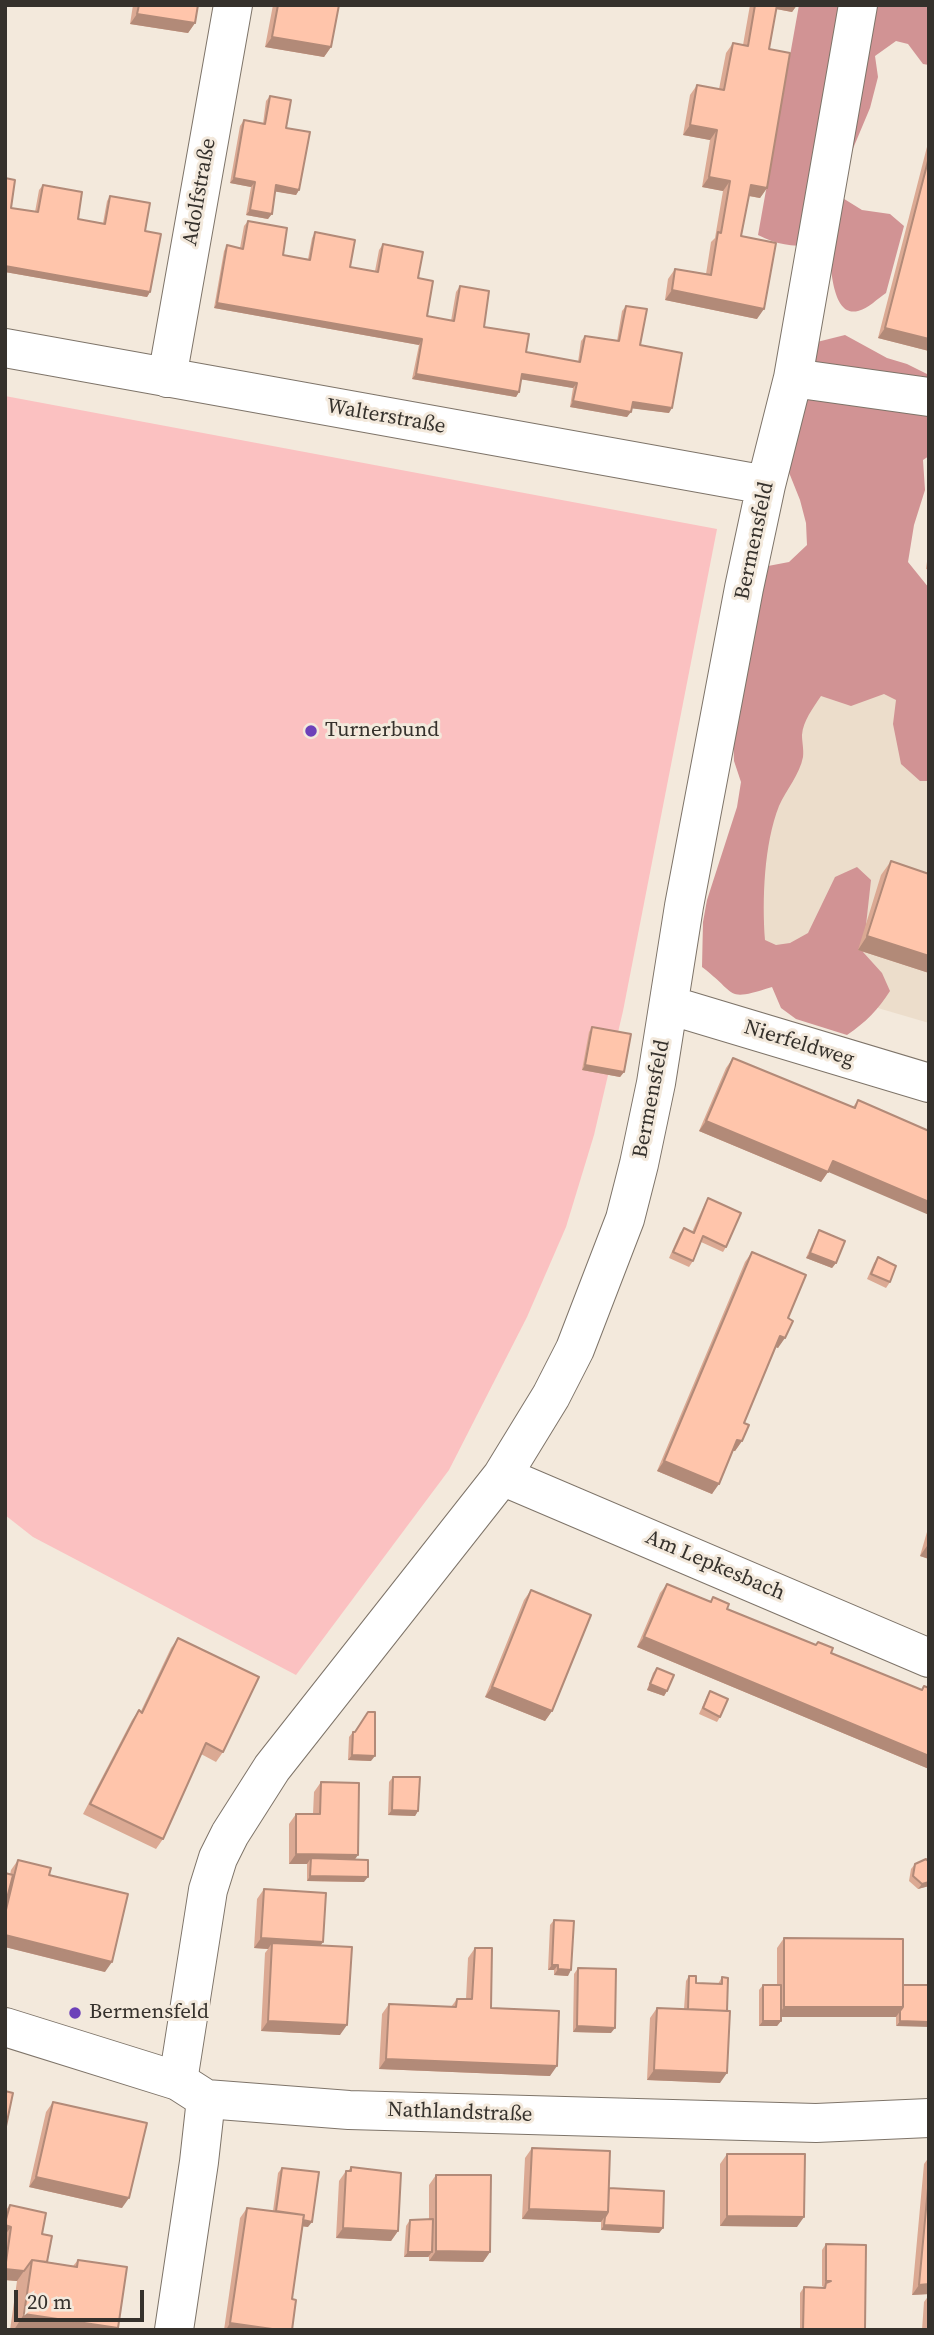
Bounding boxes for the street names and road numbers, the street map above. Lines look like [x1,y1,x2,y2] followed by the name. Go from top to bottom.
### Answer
[178,136,222,248] street label: Adolfstraße
[325,394,447,440] street label: Walterstraße
[730,480,780,602] street label: Bermensfeld
[741,1015,857,1073] street label: Nierfeldweg
[628,1038,676,1160] street label: Bermensfeld
[642,1525,788,1607] street label: Am Lepkesbach
[387,2098,533,2128] street label: Nathlandstraße

